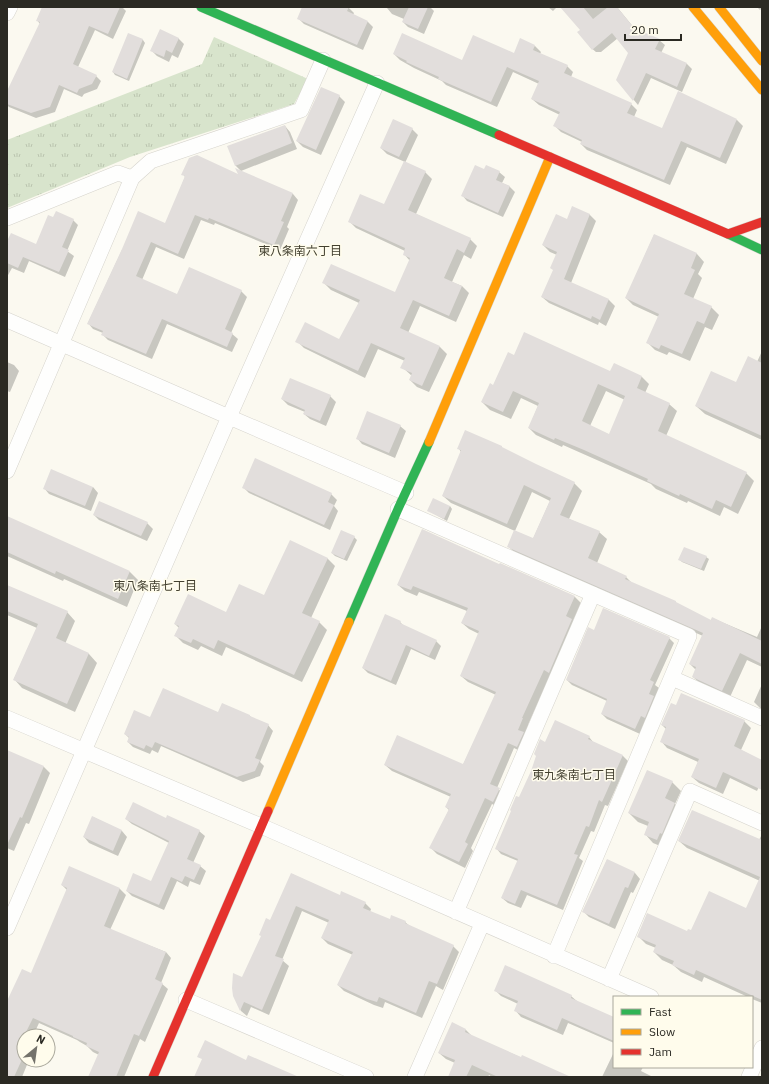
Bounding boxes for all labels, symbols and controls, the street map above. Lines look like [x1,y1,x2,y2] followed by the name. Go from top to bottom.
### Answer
[625,16,681,42] scale bar
[631,22,659,37] text: 20 m
[258,243,342,258] district label: 東八条南六丁目
[113,578,197,593] district label: 東八条南七丁目
[532,767,616,782] district label: 東九条南七丁目
[613,996,753,1068] legend
[649,1004,672,1019] text: Fast
[649,1024,675,1039] text: Slow
[16,1028,56,1068] north arrow
[34,1031,48,1047] text: N
[649,1044,672,1059] text: Jam

